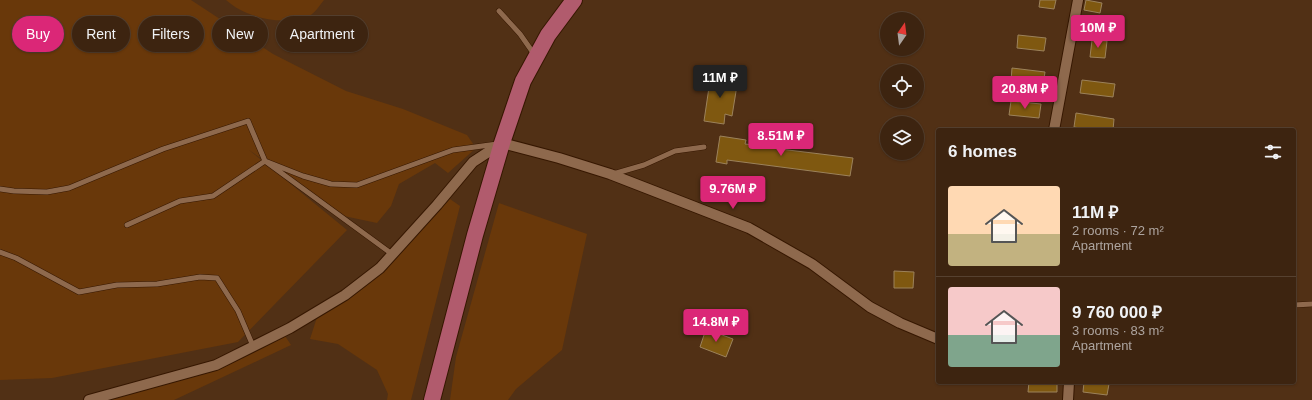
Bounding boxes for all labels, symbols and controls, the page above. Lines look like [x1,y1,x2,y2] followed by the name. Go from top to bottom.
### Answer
[880,12,924,56] north arrow
[880,12,924,160] map controls
[1070,15,1126,49] pin: 10M ₽
[12,16,64,52] chip: Buy
[72,16,130,52] chip: Rent
[138,16,204,52] chip: Filters
[212,16,268,52] chip: New
[276,16,368,52] chip: Apartment
[1080,20,1116,35] text: 10M ₽
[880,64,924,108] button: locate
[692,65,748,99] pin: 11M ₽
[702,70,738,85] text: 11M ₽
[988,76,1062,110] pin: 20.8M ₽
[1001,81,1049,96] text: 20.8M ₽
[880,116,924,160] button: layers
[744,123,818,157] pin: 8.51M ₽
[757,128,805,143] text: 8.51M ₽
[1262,141,1284,163] icon: filters
[948,142,1017,161] text: 6 homes
[696,176,770,210] pin: 9.76M ₽
[709,181,757,196] text: 9.76M ₽
[980,202,1028,250] icon: home
[1072,203,1119,222] text: 11M ₽
[1072,223,1164,238] text: 2 rooms · 72 m²
[1072,238,1132,253] text: Apartment
[980,303,1028,351] icon: home
[1072,303,1162,322] text: 9 760 000 ₽
[679,309,753,343] pin: 14.8M ₽
[692,314,740,329] text: 14.8M ₽
[1072,323,1164,338] text: 3 rooms · 83 m²
[1072,338,1132,353] text: Apartment

